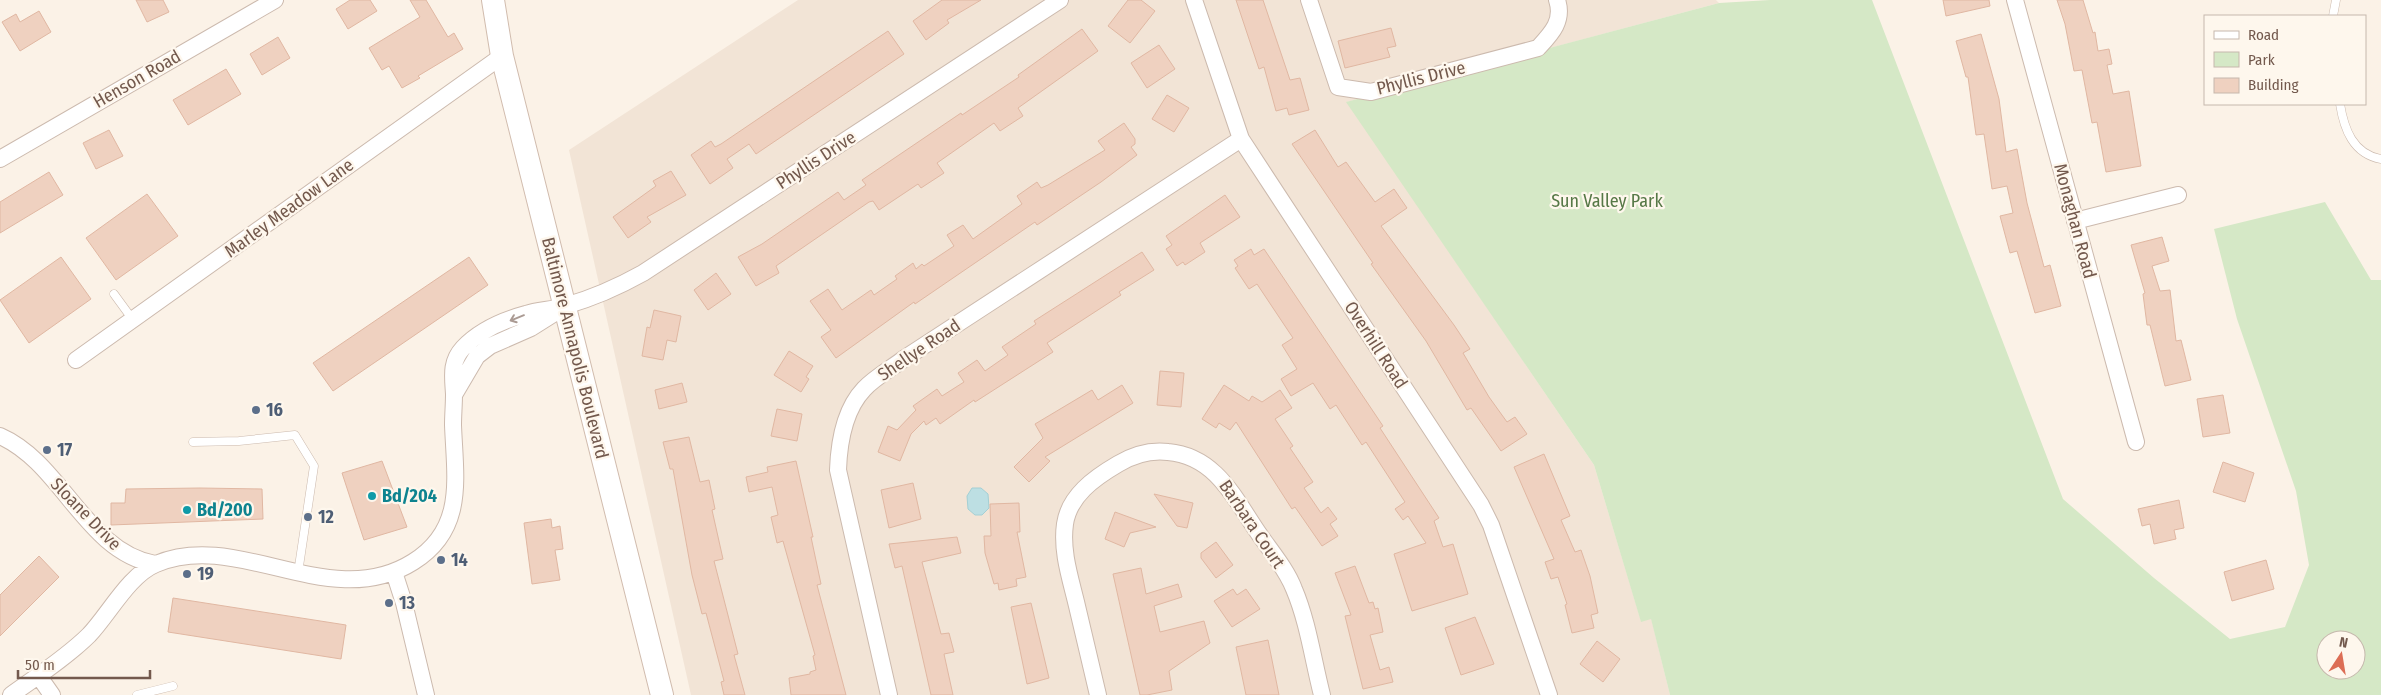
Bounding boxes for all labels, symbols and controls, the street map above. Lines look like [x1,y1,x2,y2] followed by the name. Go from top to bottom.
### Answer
[2204,15,2366,105] legend
[2248,26,2279,44] text: Road
[89,45,185,113] street label: Henson Road
[2248,51,2275,69] text: Park
[1374,56,1468,100] street label: Phyllis Drive
[2248,76,2299,94] text: Building
[772,126,860,194] street label: Phyllis Drive
[220,154,358,262] street label: Marley Meadow Lane
[2049,161,2101,281] street label: Monaghan Road
[1551,190,1663,212] park label: Sun Valley Park
[537,235,613,461] street label: Baltimore Annapolis Boulevard
[1340,297,1412,393] street label: Overhill Road
[510,313,525,323] one-way arrow
[873,314,965,386] street label: Shellye Road
[266,399,283,421] place label: 16
[250,404,262,416] marker: 16
[57,439,73,461] place label: 17
[41,444,53,456] marker: 17
[46,473,126,555] street label: Sloane Drive
[1214,476,1290,572] street label: Barbara Court
[382,485,437,507] place label: Bd/204
[366,490,378,502] marker: Bd/204
[197,499,253,521] place label: Bd/200
[181,504,193,516] marker: Bd/200
[318,506,334,528] place label: 12
[302,511,314,523] marker: 12
[451,549,468,571] place label: 14
[435,554,447,566] marker: 14
[197,563,214,585] place label: 19
[181,568,193,580] marker: 19
[399,592,416,614] place label: 13
[383,597,395,609] marker: 13
[2316,630,2366,680] north arrow
[2338,634,2349,652] text: N
[18,648,150,680] scale bar
[25,656,55,674] text: 50 m

